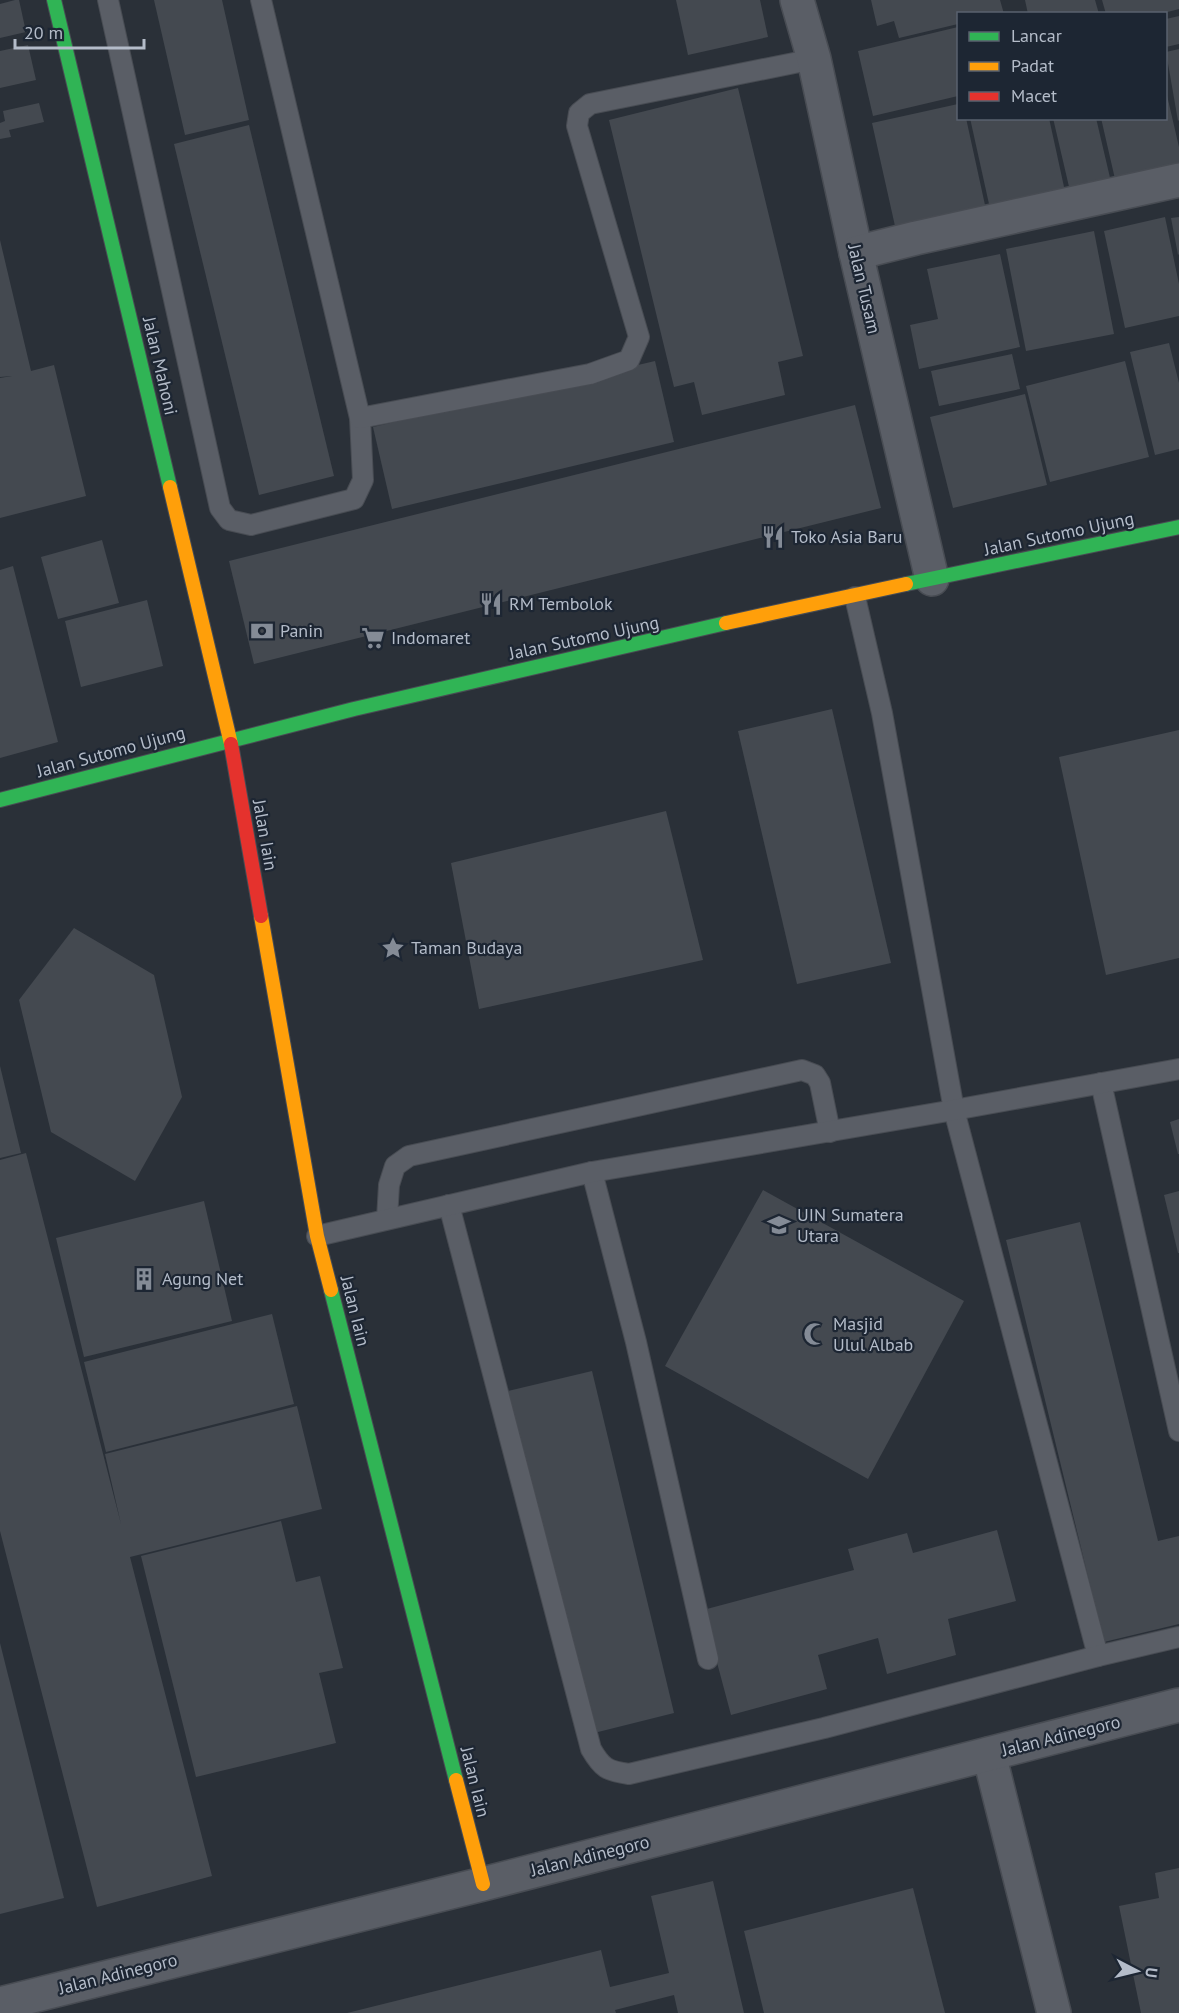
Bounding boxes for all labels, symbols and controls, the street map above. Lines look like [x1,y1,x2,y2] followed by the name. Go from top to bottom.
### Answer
[15,12,144,50] scale bar
[957,12,1167,120] legend
[24,21,63,44] text: 20 m
[1011,24,1062,47] text: Lancar
[1011,54,1054,77] text: Padat
[1011,84,1057,107] text: Macet
[843,241,886,336] street label: Jalan Tusam
[138,313,183,417] street label: Jalan Mahoni
[981,506,1136,561] street label: Jalan Sutomo Ujung
[760,524,786,550] restaurant icon: Toko Asia Baru
[791,525,903,548] place label: Toko Asia Baru
[478,591,504,617] restaurant icon: RM Tembolok
[509,592,613,615] place label: RM Tembolok
[506,610,661,665] street label: Jalan Sutomo Ujung
[249,618,275,644] bank icon: Panin
[280,619,323,642] place label: Panin
[360,625,386,651] supermarket icon: Indomaret
[391,626,470,649] place label: Indomaret
[33,721,188,783] street label: Jalan Sutomo Ujung
[248,797,283,872] street label: Jalan Iain
[380,935,406,961] place icon: Taman Budaya
[411,936,522,959] place label: Taman Budaya
[797,1203,904,1247] place label: UIN Sumatera Utara
[766,1212,792,1238] school or university icon: UIN Sumatera Utara
[131,1266,157,1292] building icon: Agung Net
[162,1267,243,1290] place label: Agung Net
[335,1272,375,1349] street label: Jalan Iain
[833,1312,913,1356] place label: Masjid Ulul Albab
[802,1321,828,1347] mosque icon: Masjid Ulul Albab
[998,1710,1123,1762] street label: Jalan Adinegoro
[455,1743,495,1820] street label: Jalan Iain
[527,1830,652,1882] street label: Jalan Adinegoro
[1107,1941,1167,2001] north arrow
[55,1948,180,2000] street label: Jalan Adinegoro
[1141,1967,1162,1979] text: U

